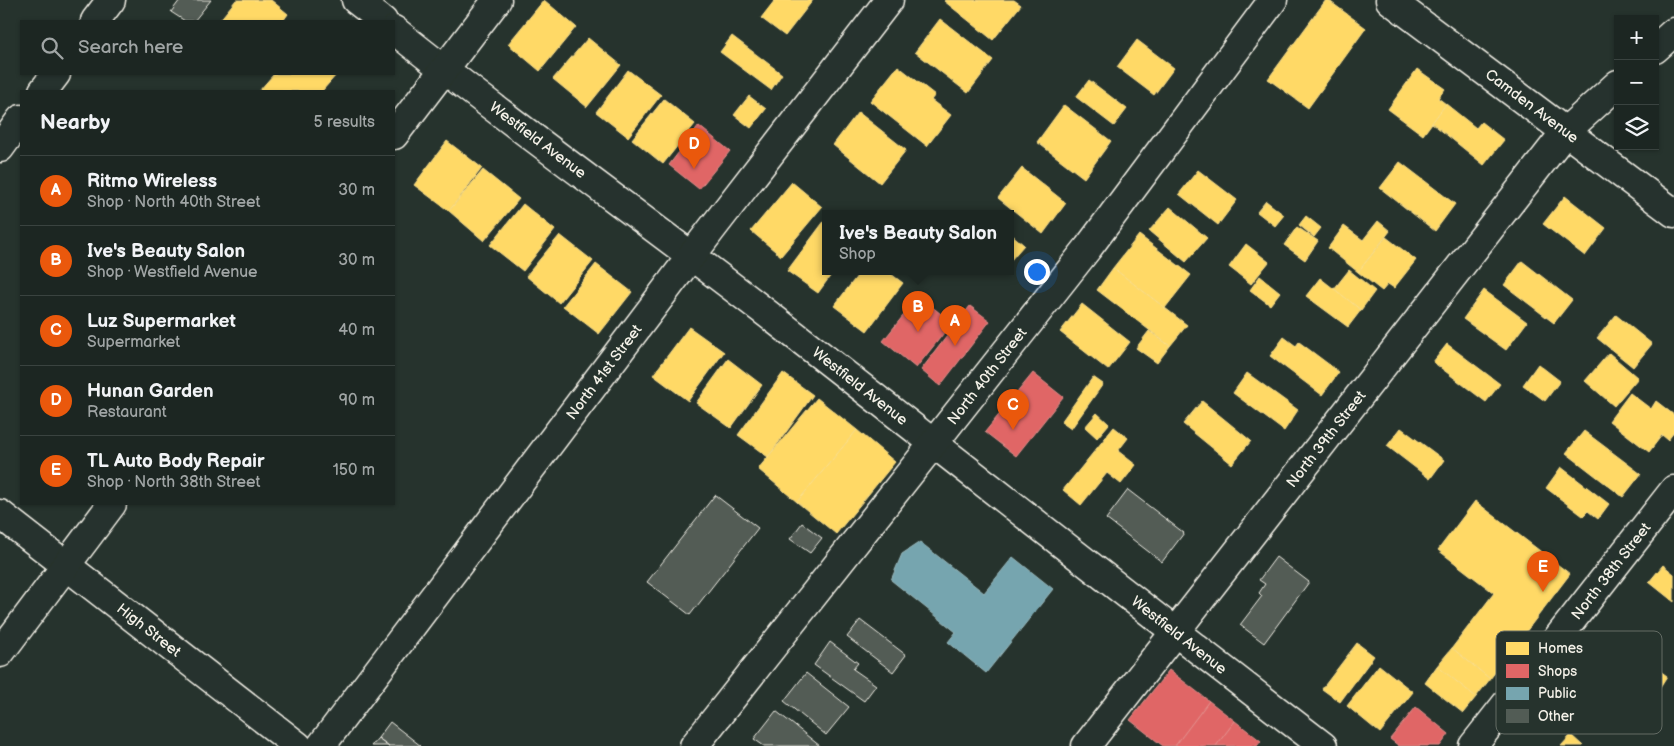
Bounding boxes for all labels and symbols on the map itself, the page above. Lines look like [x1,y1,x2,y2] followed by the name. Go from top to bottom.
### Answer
[1481,65,1582,148] street label: Camden Avenue
[486,98,590,183] street label: Westfield Avenue
[678,128,710,169] pin: D
[1024,259,1050,285] your location
[902,291,934,332] pin: B
[939,305,971,346] pin: A
[562,321,647,424] street label: North 41st Street
[944,324,1031,429] street label: North 40th Street
[808,343,911,430] street label: Westfield Avenue
[1283,387,1370,492] street label: North 39th Street
[997,389,1029,430] pin: C
[1568,519,1655,624] street label: North 38th Street
[1527,551,1559,592] pin: E
[1127,592,1230,679] street label: Westfield Avenue
[113,599,185,662] street label: High Street
[1496,631,1662,734] legend
[1538,640,1583,657] text: Homes
[1538,663,1577,680] text: Shops
[1538,685,1576,702] text: Public
[1538,708,1575,725] text: Other

